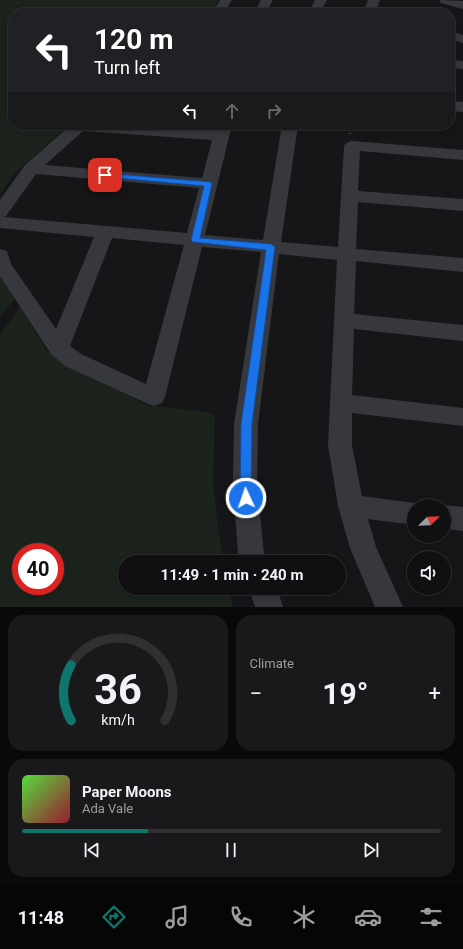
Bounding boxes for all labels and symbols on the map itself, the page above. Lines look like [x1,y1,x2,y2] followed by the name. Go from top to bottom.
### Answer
[88,158,122,192] pin
[225,477,267,519] position arrow
[407,499,451,543] north arrow
[12,543,64,595] speed limit sign: 40

